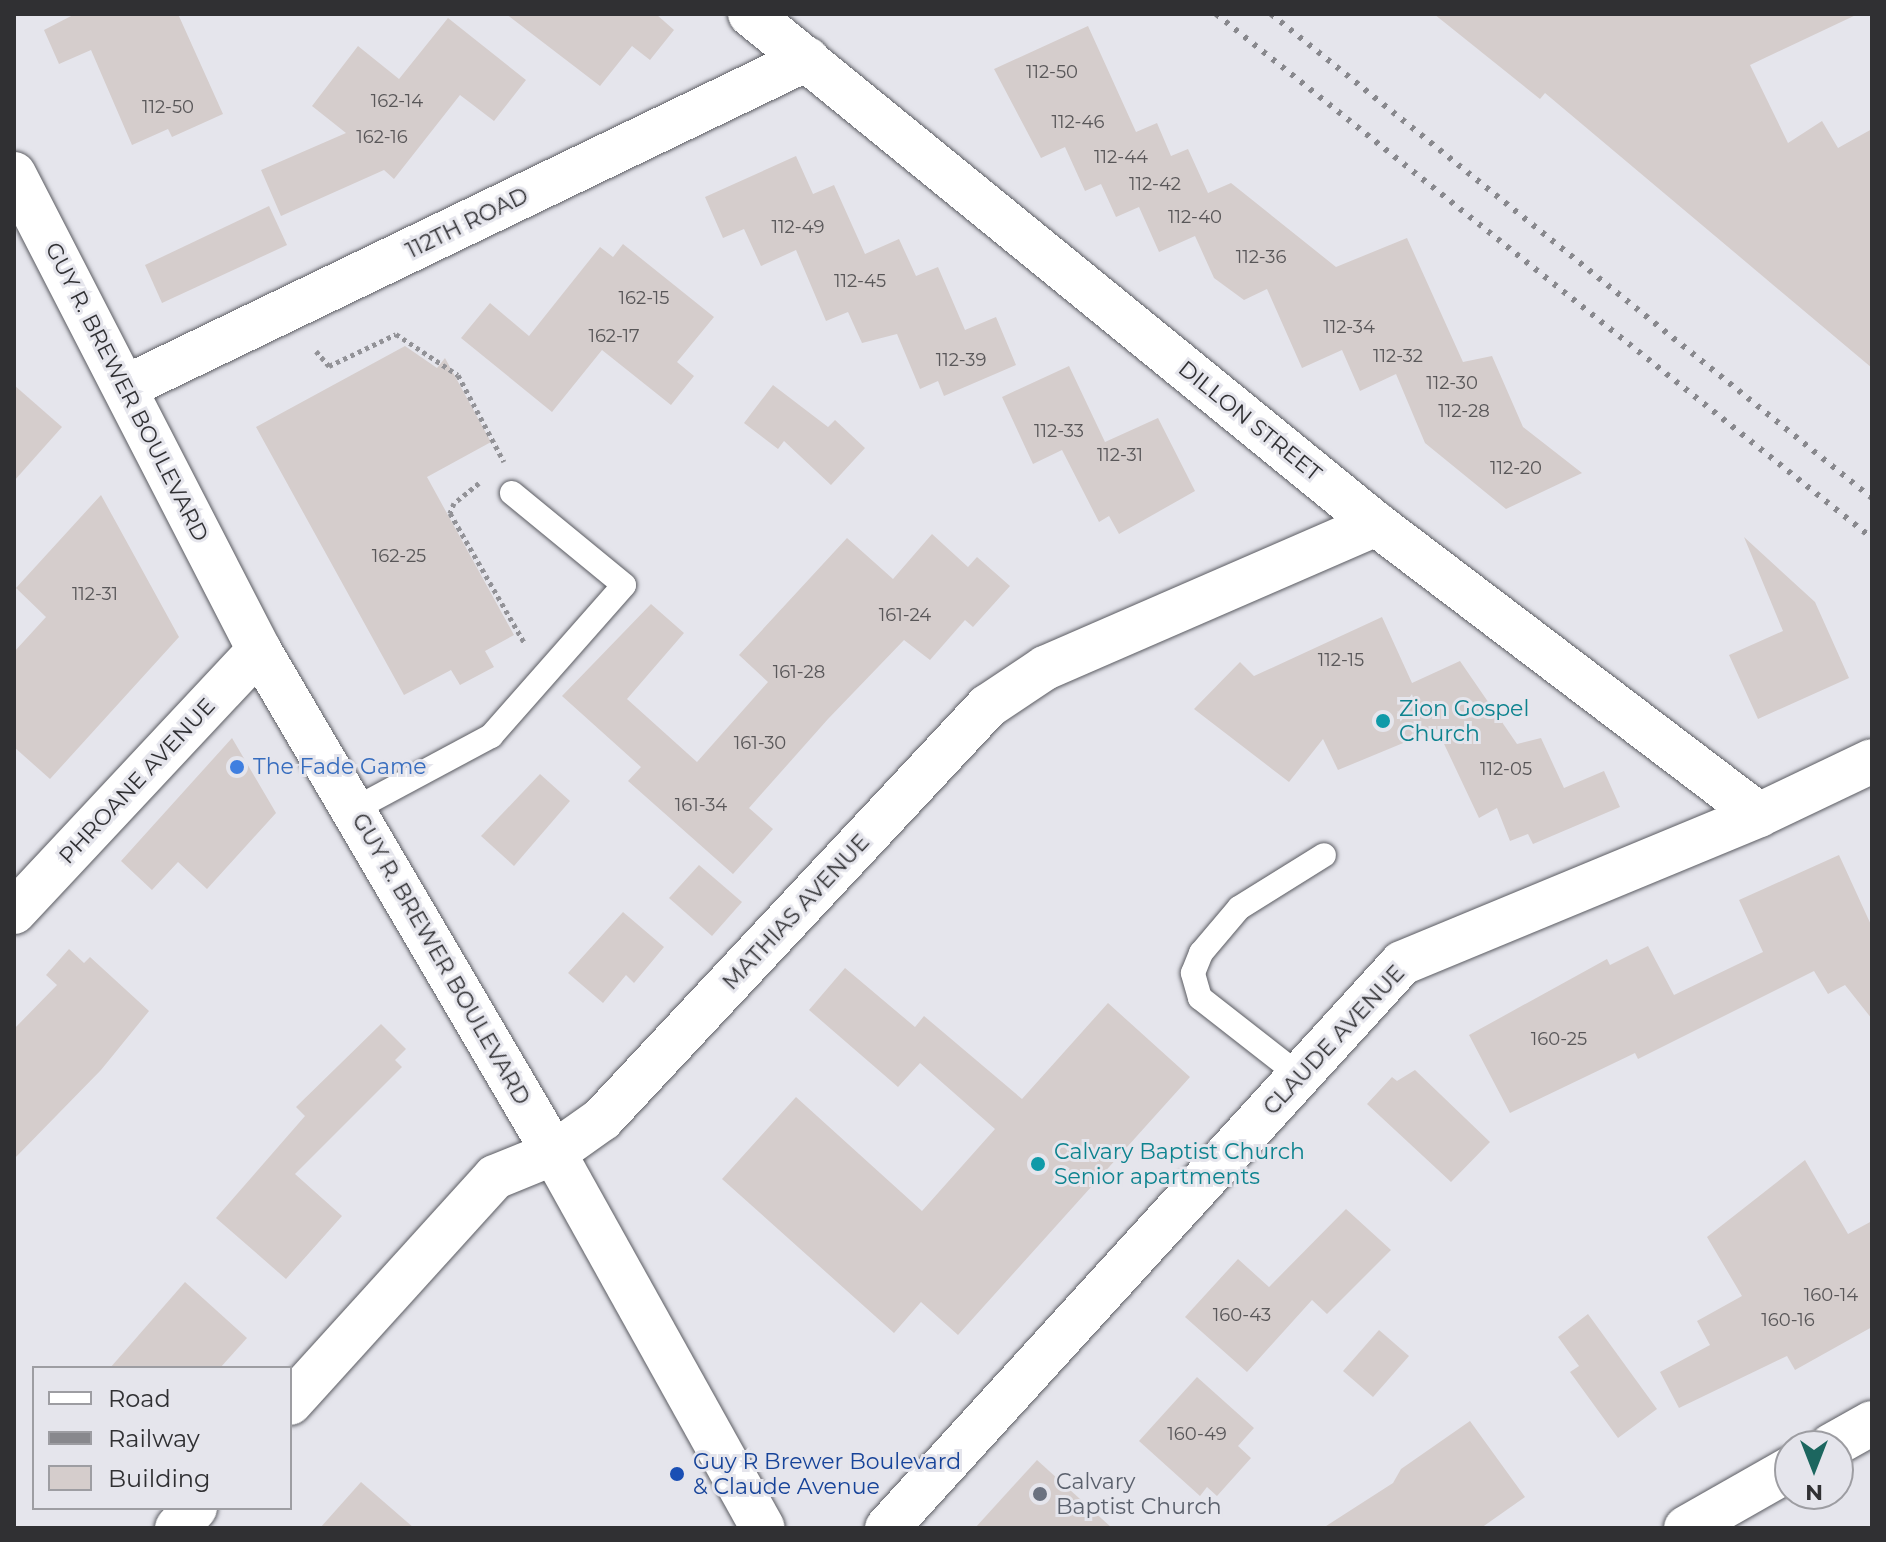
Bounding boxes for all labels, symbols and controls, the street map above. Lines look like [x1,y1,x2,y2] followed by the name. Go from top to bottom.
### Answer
[1026,61,1078,83] house number: 112-50
[371,90,423,112] house number: 162-14
[142,96,194,118] house number: 112-50
[1052,111,1104,133] house number: 112-46
[356,126,408,148] house number: 162-16
[1094,146,1148,168] house number: 112-44
[1129,173,1181,195] house number: 112-42
[402,182,532,264] street label: 112TH ROAD
[1168,206,1222,228] house number: 112-40
[772,216,824,238] house number: 112-49
[40,238,214,546] street label: GUY R. BREWER BOULEVARD
[1236,246,1286,268] house number: 112-36
[834,270,886,292] house number: 112-45
[619,287,669,309] house number: 162-15
[1323,316,1375,338] house number: 112-34
[588,325,640,347] house number: 162-17
[1373,345,1423,367] house number: 112-32
[936,349,986,371] house number: 112-39
[1173,355,1327,487] street label: DILLON STREET
[1426,372,1478,394] house number: 112-30
[1438,400,1490,422] house number: 112-28
[1034,420,1084,442] house number: 112-33
[1097,444,1143,466] house number: 112-31
[1490,457,1542,479] house number: 112-20
[372,545,426,567] house number: 162-25
[72,583,118,605] house number: 112-31
[879,604,931,626] house number: 161-24
[1318,649,1364,671] house number: 112-15
[773,661,825,683] house number: 161-28
[54,693,220,869] street label: PHROANE AVENUE
[1399,695,1529,746] place label: Zion Gospel Church
[1374,712,1392,730] marker: Zion Gospel Church
[734,732,786,754] house number: 161-30
[253,754,427,780] place label: The Fade Game
[228,758,246,776] marker: The Fade Game
[1480,758,1532,780] house number: 112-05
[675,794,727,816] house number: 161-34
[347,809,535,1109] street label: GUY R. BREWER BOULEVARD
[717,829,875,995] street label: MATHIAS AVENUE
[1258,960,1410,1120] street label: CLAUDE AVENUE
[1531,1028,1587,1050] house number: 160-25
[1054,1138,1305,1190] place label: Calvary Baptist Church Senior apartments
[1029,1155,1047,1173] marker: Calvary Baptist Church Senior apartments
[1804,1284,1858,1306] house number: 160-14
[1213,1304,1271,1326] house number: 160-43
[1761,1309,1815,1331] house number: 160-16
[32,1366,292,1510] legend
[108,1384,171,1413] text: Road
[1167,1423,1227,1445] house number: 160-49
[108,1424,200,1453] text: Railway
[1774,1430,1854,1510] north arrow
[693,1448,961,1500] place label: Guy R Brewer Boulevard & Claude Avenue
[108,1464,211,1493] text: Building
[668,1465,686,1483] marker: Guy R Brewer Boulevard & Claude Avenue
[1056,1468,1222,1520] place label: Calvary Baptist Church
[1805,1479,1823,1506] text: N
[1031,1485,1049,1503] marker: Calvary Baptist Church

